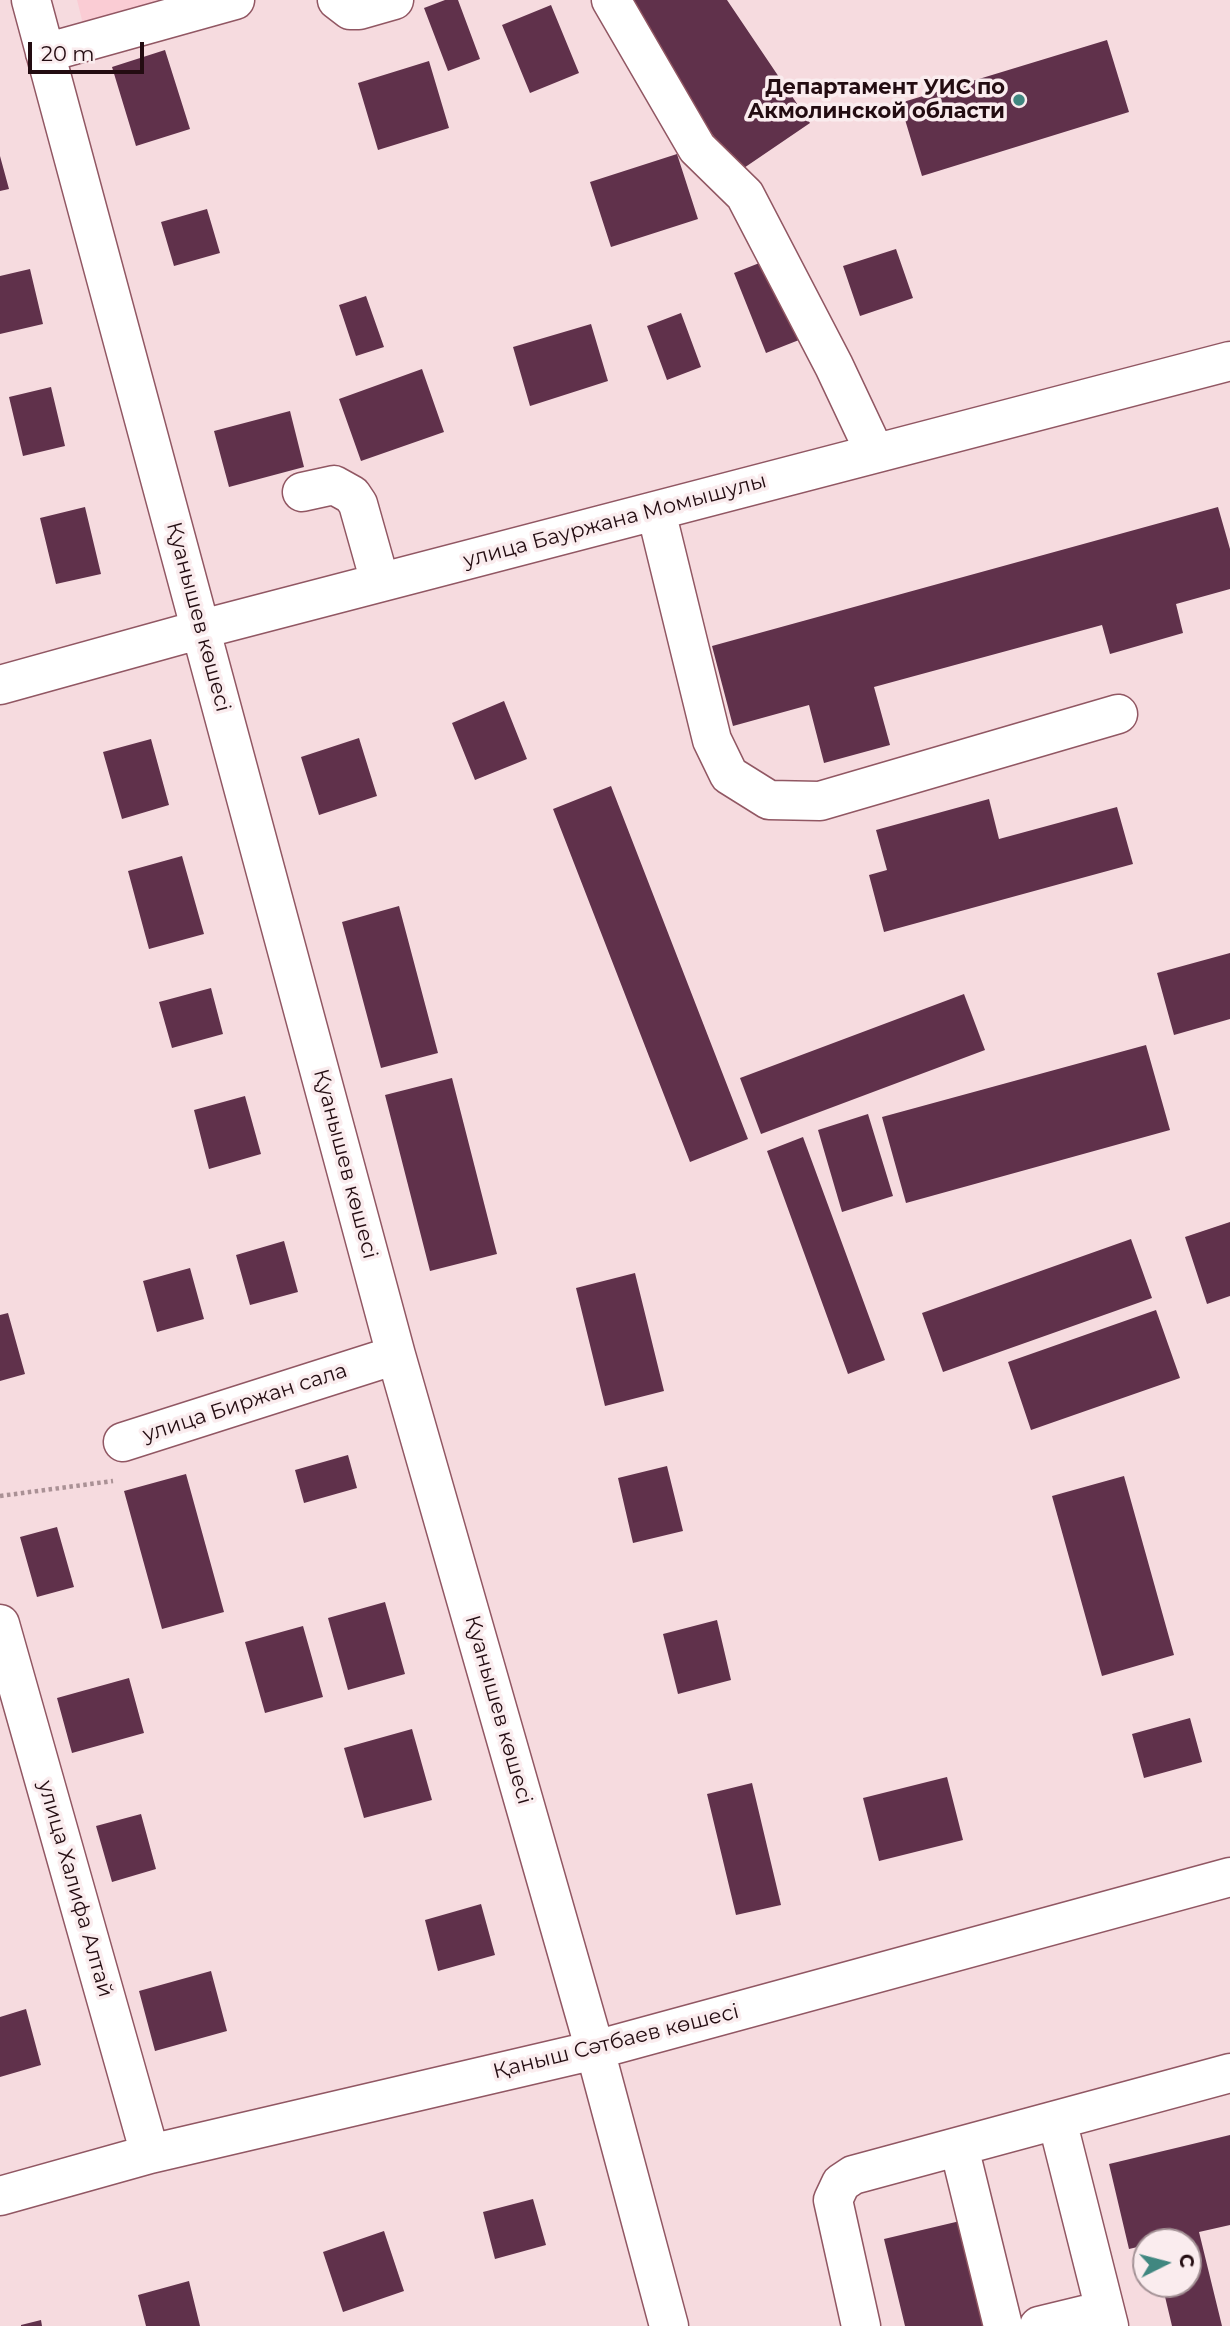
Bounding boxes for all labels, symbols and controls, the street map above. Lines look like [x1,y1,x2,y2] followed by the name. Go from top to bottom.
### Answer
[32,28,147,72] scale bar
[41,41,95,66] text: 20 m
[747,75,1005,125] place label: Департамент УИС по Акмолинской области
[1011,92,1027,108] marker: Департамент УИС по Акмолинской области
[461,468,769,574] street label: улица Бауржана Момышулы
[161,519,235,715] street label: Қуанышев көшесі
[308,1066,382,1262] street label: Қуанышев көшесі
[140,1358,350,1448] street label: улица Биржан сала
[459,1613,537,1807] street label: Қуанышев көшесі
[32,1778,118,2000] street label: улица Халифа Алтай
[490,1999,742,2085] street label: Қаныш Сәтбаев көшесі
[1132,2228,1202,2298] north arrow
[1174,2253,1199,2269] text: С

